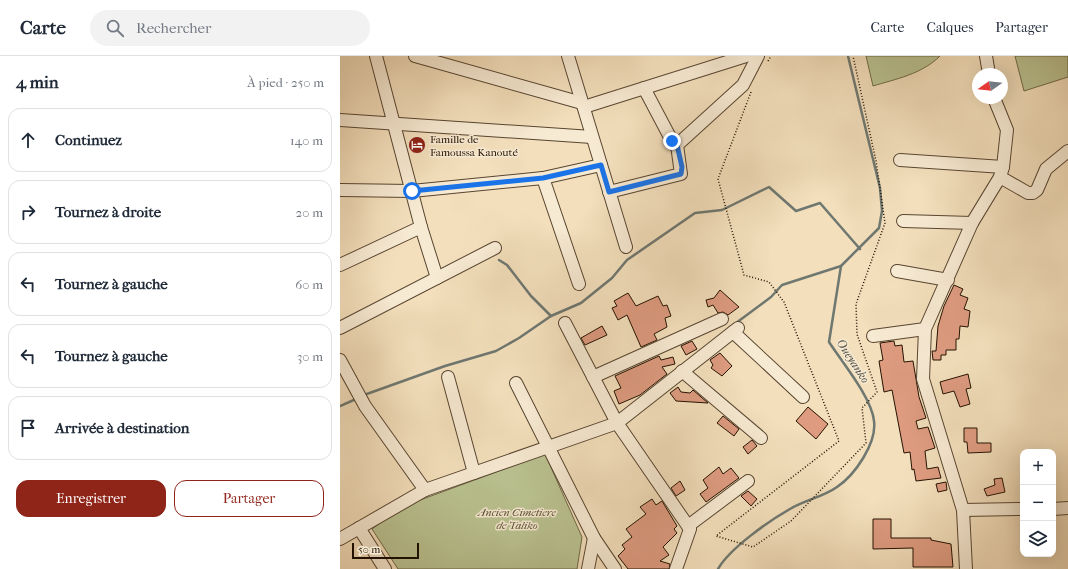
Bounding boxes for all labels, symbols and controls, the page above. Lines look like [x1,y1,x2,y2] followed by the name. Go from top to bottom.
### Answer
[90,10,370,46] search box
[20,17,66,39] text: Carte
[104,17,126,39] icon: search
[136,19,211,37] text: Rechercher
[871,19,904,36] text: Carte
[926,19,973,36] text: Calques
[995,19,1048,36] text: Partager
[972,68,1008,104] north arrow
[16,72,59,92] text: 4 min
[247,75,324,90] text: À pied · 250 m
[17,129,39,151] icon: ahead
[55,131,122,149] text: Continuez
[663,132,681,150] route end
[290,133,323,148] text: 140 m
[430,133,518,159] place label: Famille de Famoussa Kanouté
[407,135,427,155] hotel icon: Famille de Famoussa Kanouté
[403,182,421,200] route start
[17,201,39,223] icon: right
[55,203,161,221] text: Tournez à droite
[296,205,323,220] text: 20 m
[17,273,39,295] icon: left
[55,275,168,293] text: Tournez à gauche
[295,277,323,292] text: 60 m
[834,336,872,386] water label: Oueyanko
[17,345,39,367] icon: left
[55,347,168,365] text: Tournez à gauche
[297,349,323,364] text: 30 m
[17,417,39,439] icon: arrive
[55,419,190,437] text: Arrivée à destination
[1020,449,1056,557] map controls
[1020,449,1056,485] button: +
[16,480,166,517] button: Enregistrer
[174,480,324,517] button: Partager
[1020,485,1056,521] button: −
[476,506,557,532] park label: Ancien Cimetiere de Taliko
[1020,521,1056,557] button: layers
[352,541,419,560] scale bar
[358,543,380,556] text: 50 m

